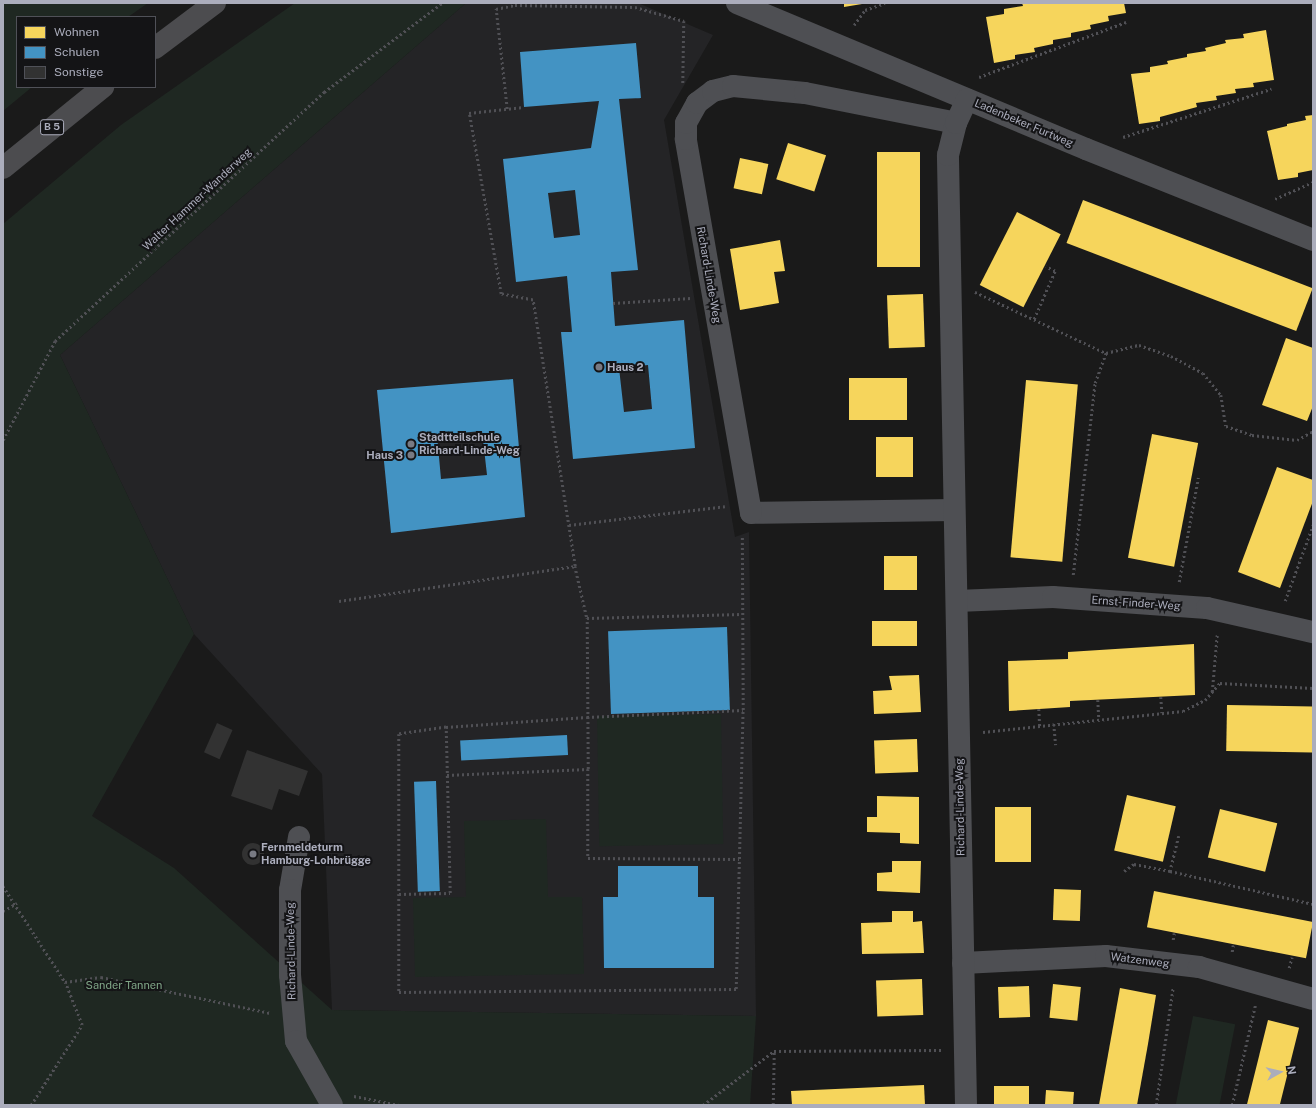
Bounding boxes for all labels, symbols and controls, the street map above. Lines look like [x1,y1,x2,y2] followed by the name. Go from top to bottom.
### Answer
[16,16,156,88] legend
[54,25,99,39] text: Wohnen
[54,45,100,59] text: Schulen
[54,65,103,79] text: Sonstige
[973,96,1075,150] street label: Ladenbeker Furtweg
[40,119,64,135] road number: B 5
[140,145,254,253] street label: Walter Hammer-Wanderweg
[694,226,724,324] street label: Richard-Linde-Weg
[607,360,643,374] place label: Haus 2
[594,362,604,372] marker: Haus 2
[419,431,520,457] place label: Stadtteilschule Richard-Linde-Weg
[406,439,416,449] marker: Stadtteilschule Richard-Linde-Weg
[366,448,403,462] place label: Haus 3
[406,450,416,460] marker: Haus 3
[1091,593,1181,613] street label: Ernst-Finder-Weg
[953,758,967,856] street label: Richard-Linde-Weg
[261,841,371,867] place label: Fernmeldeturm Hamburg-Lohbrügge
[248,849,258,859] marker: Fernmeldeturm Hamburg-Lohbrügge
[284,902,298,1000] street label: Richard-Linde-Weg
[1110,950,1170,970] street label: Watzenweg
[86,978,162,992] park label: Sander Tannen
[1260,1052,1300,1092] north arrow
[1285,1065,1298,1075] text: N

